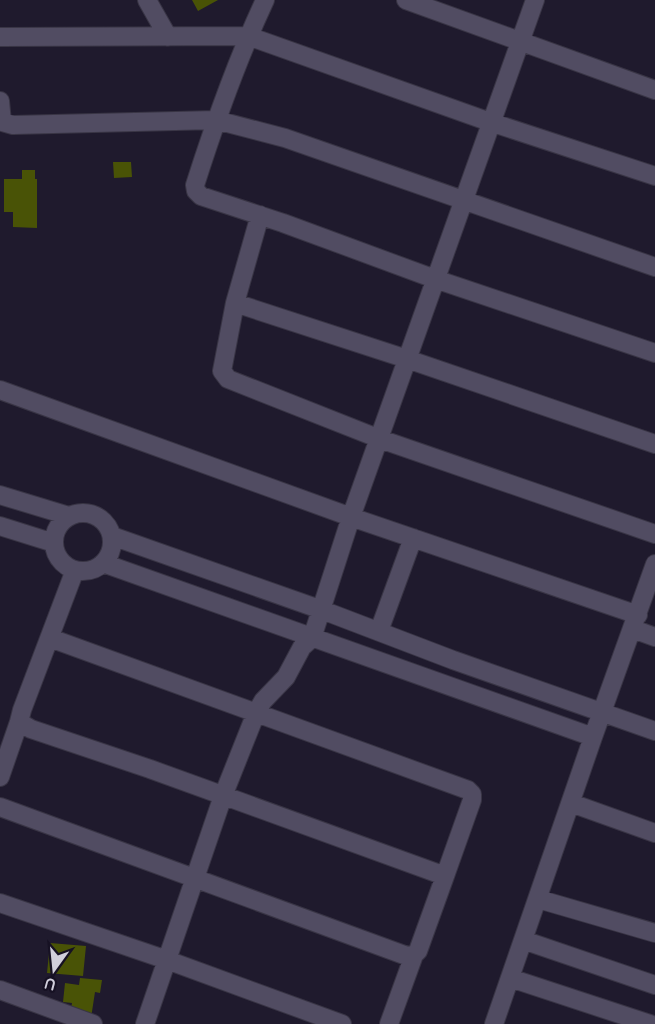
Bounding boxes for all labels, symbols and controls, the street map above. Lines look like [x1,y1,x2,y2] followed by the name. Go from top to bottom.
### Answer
[24,940,84,1000] north arrow
[42,973,58,996] text: U

